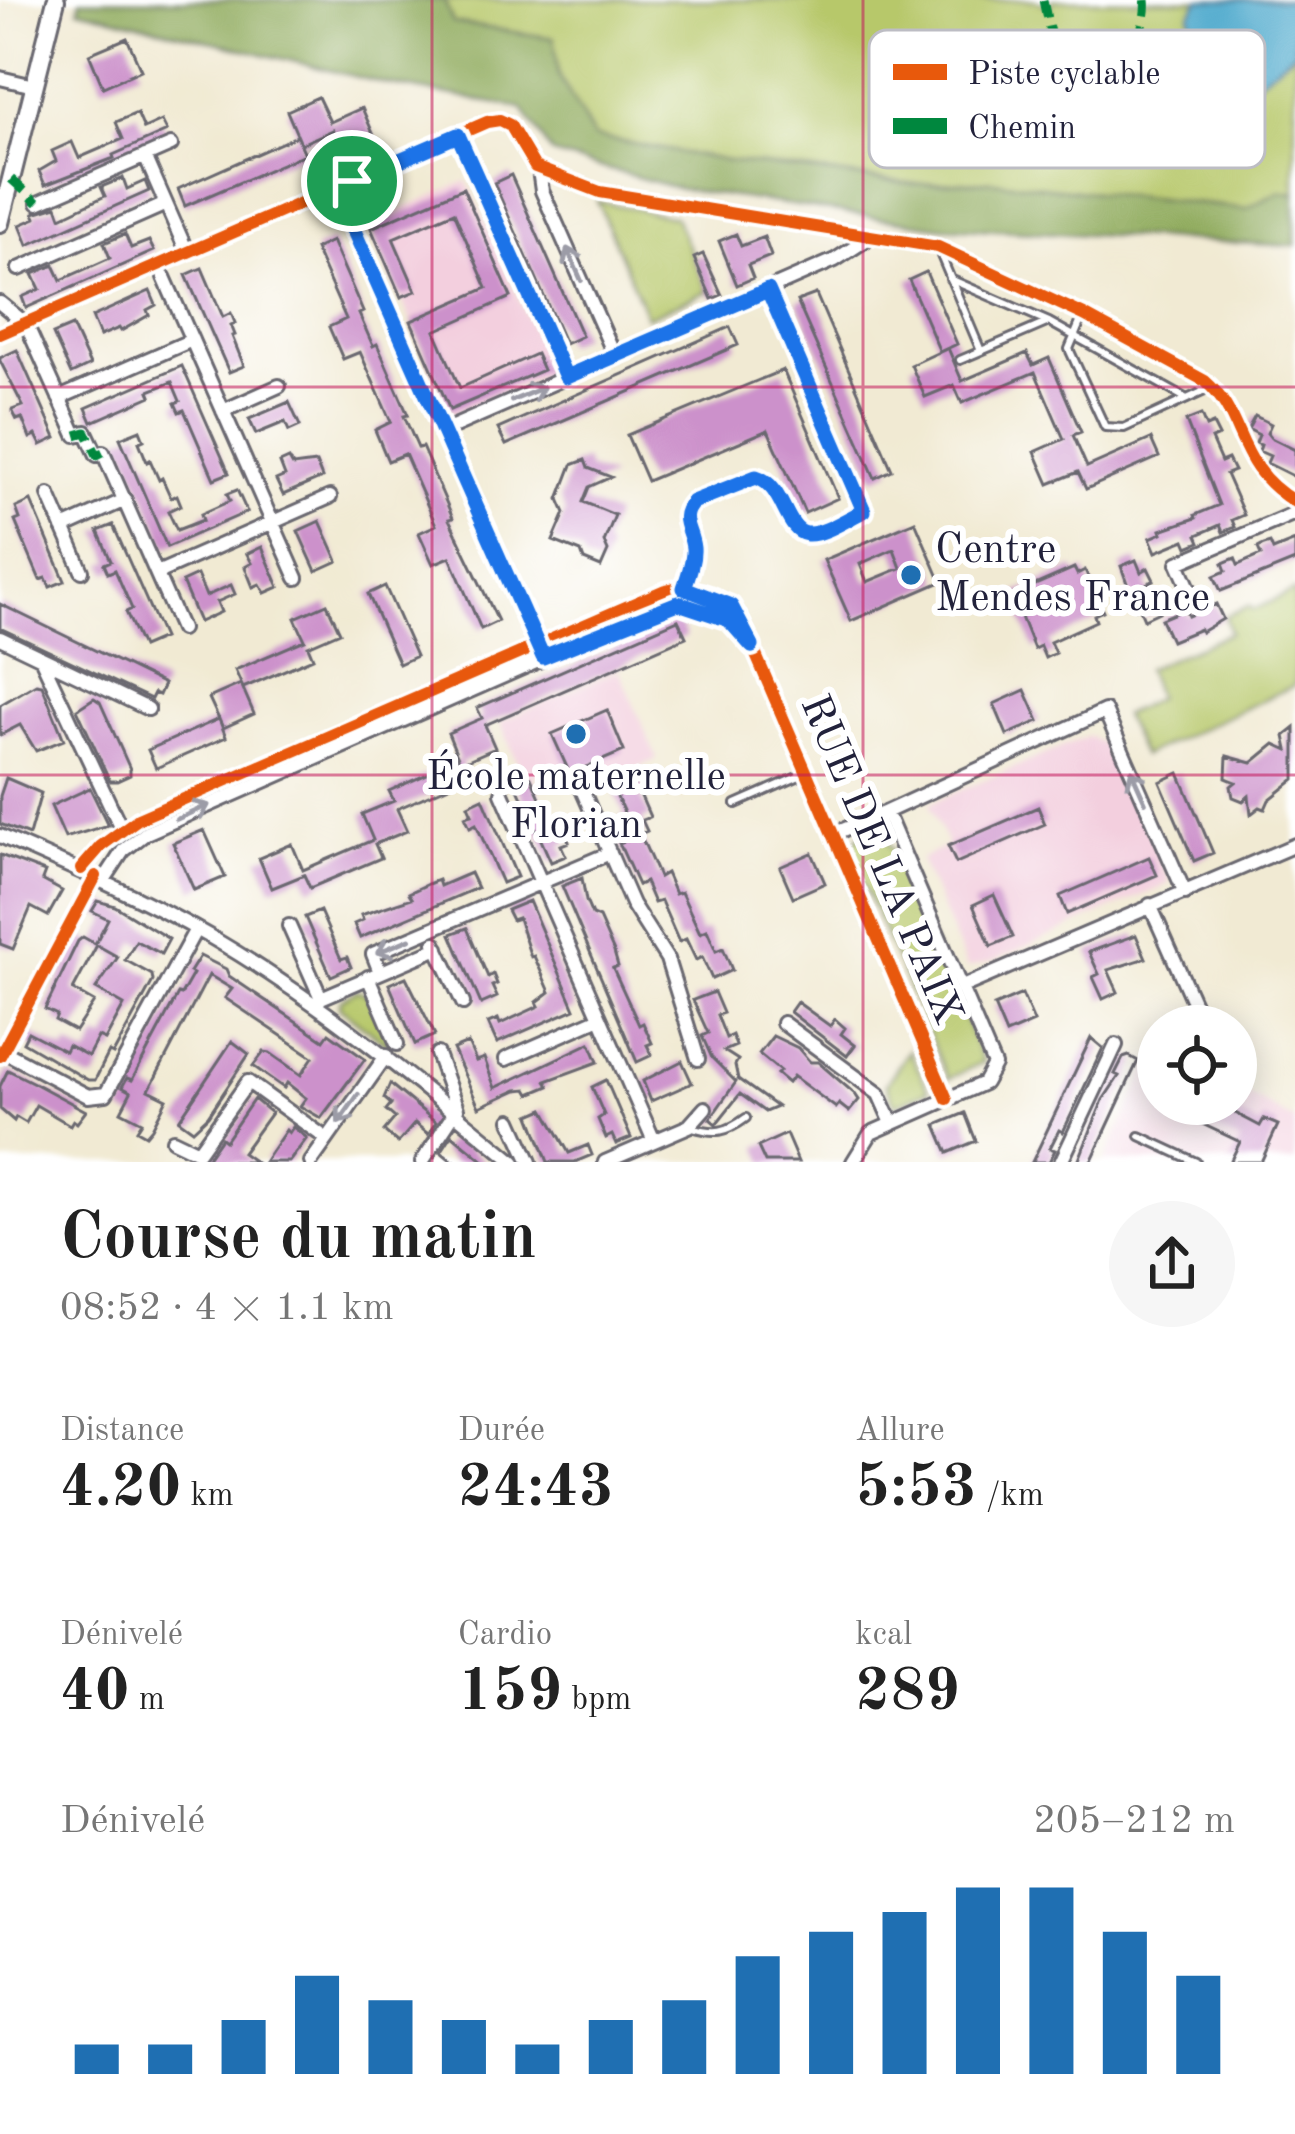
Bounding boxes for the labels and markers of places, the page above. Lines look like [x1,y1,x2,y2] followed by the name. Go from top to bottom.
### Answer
[301,130,403,232] pin
[935,530,1210,620] place label: Centre Mendes France
[898,562,924,588] marker: Centre Mendes France
[563,721,589,747] marker: École maternelle Florian
[426,749,726,847] place label: École maternelle Florian

